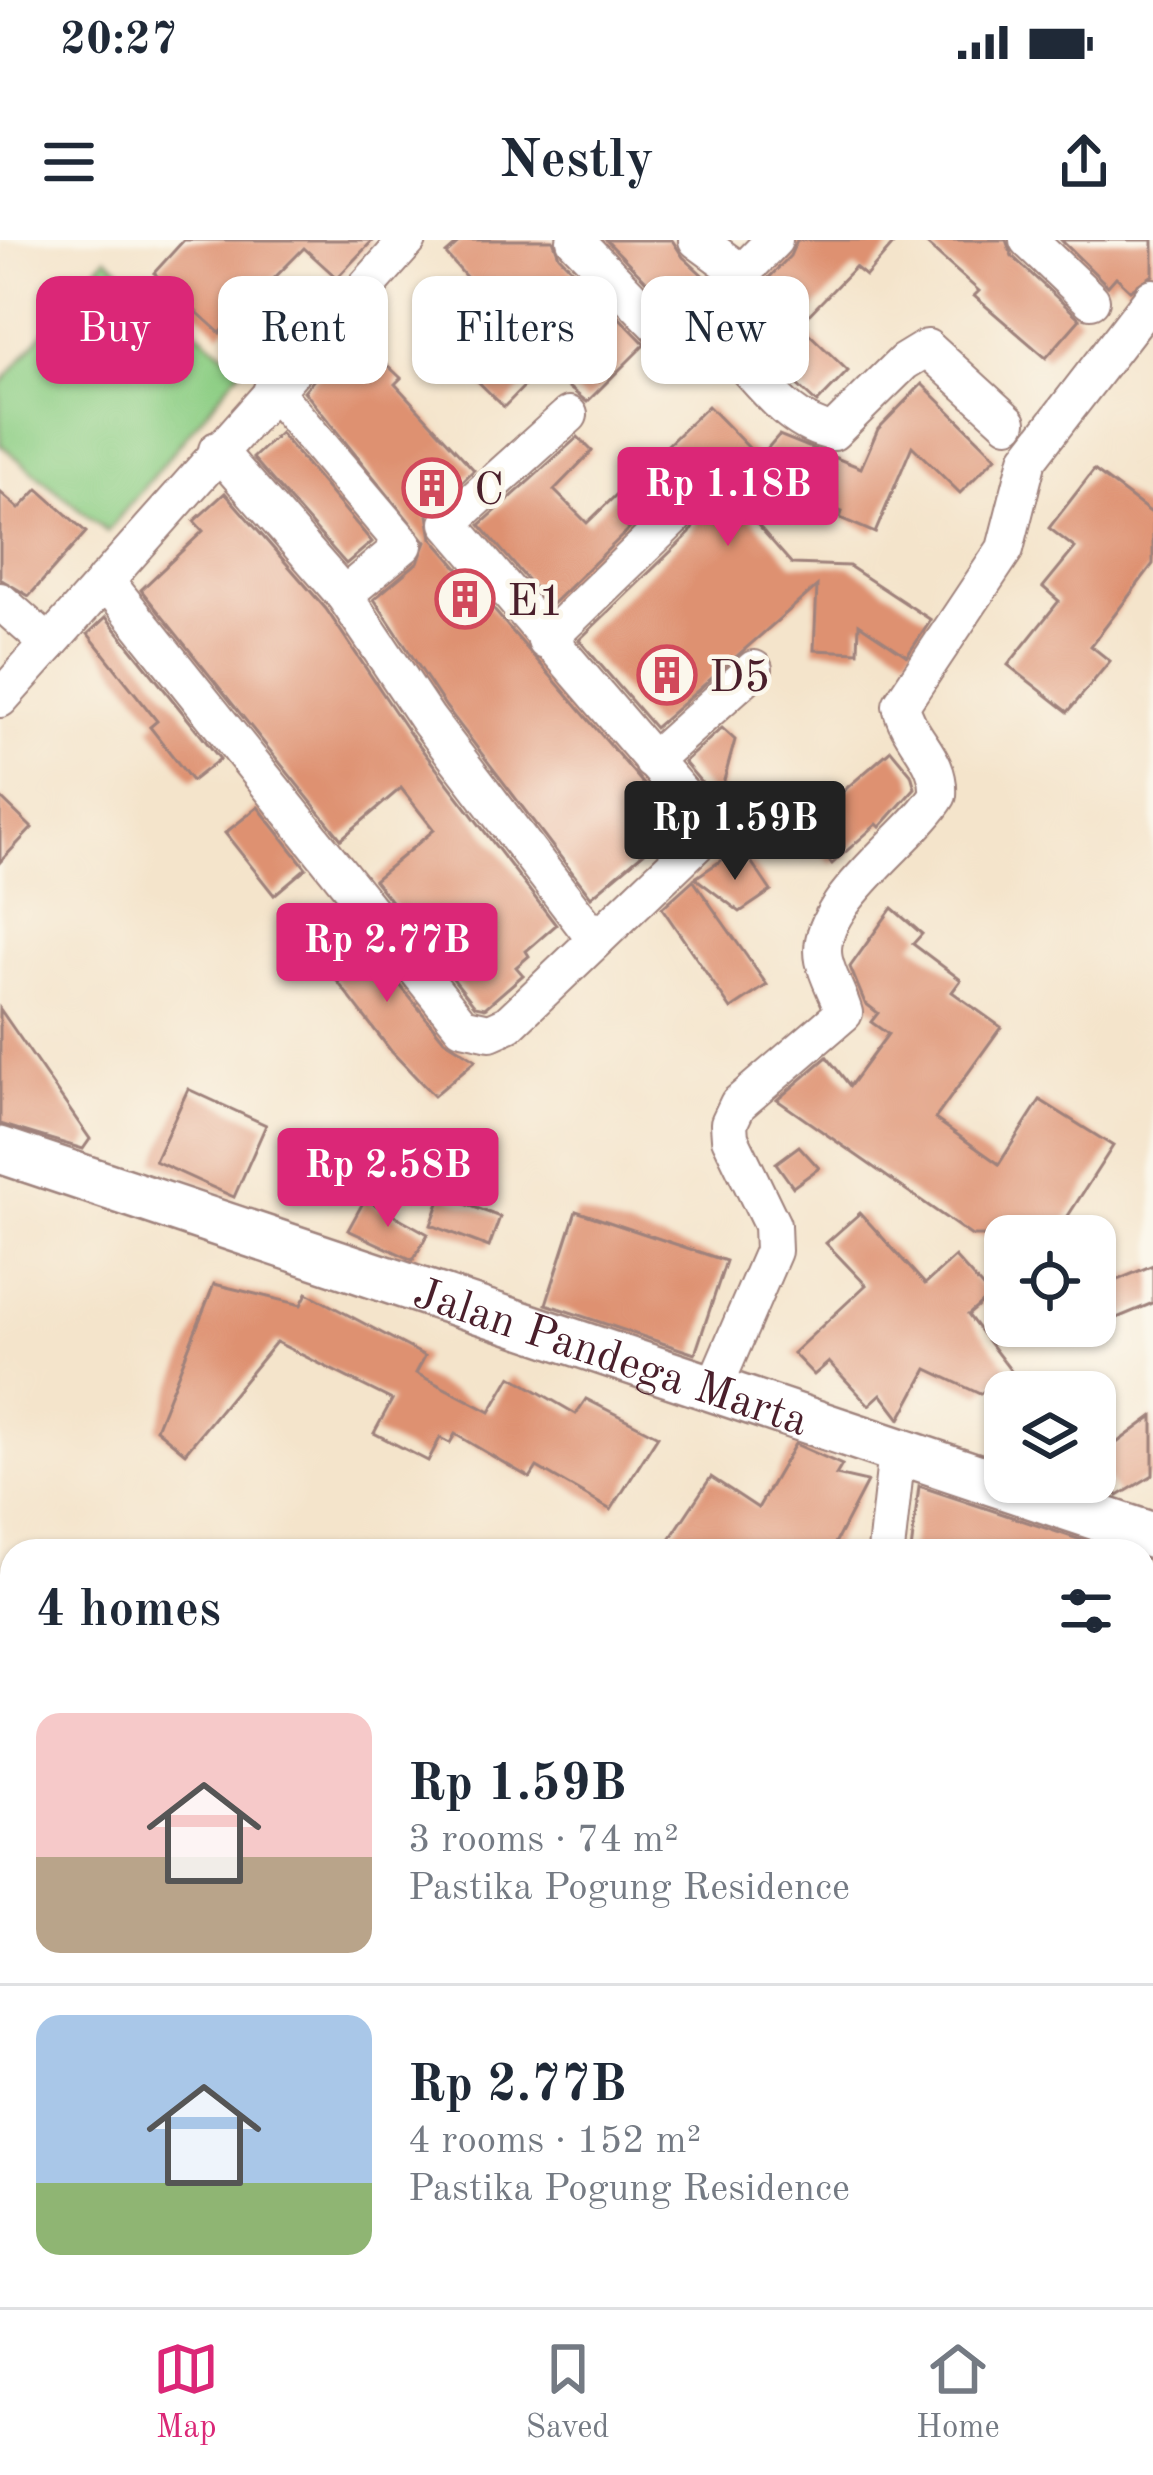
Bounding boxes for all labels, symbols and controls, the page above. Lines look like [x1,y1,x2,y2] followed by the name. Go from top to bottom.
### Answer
[60,19,177,64] text: 20:27
[36,129,102,195] icon: menu
[1051,129,1117,195] icon: share
[499,135,654,189] text: Nestly
[36,276,194,384] chip: Buy
[218,276,388,384] chip: Rent
[412,276,617,384] chip: Filters
[641,276,809,384] chip: New
[604,447,852,549] pin: Rp 1.18B
[401,457,463,519] building icon: C
[644,466,812,505] text: Rp 1.18B
[474,470,504,515] place label: C
[434,568,496,630] building icon: E1
[507,581,564,626] place label: E1
[636,644,698,706] building icon: D5
[709,657,770,702] place label: D5
[611,781,859,883] pin: Rp 1.59B
[651,800,819,839] text: Rp 1.59B
[263,903,511,1005] pin: Rp 2.77B
[303,922,471,961] text: Rp 2.77B
[264,1128,512,1230] pin: Rp 2.58B
[304,1147,472,1186] text: Rp 2.58B
[984,1215,1116,1503] map controls
[984,1215,1116,1347] button: locate
[407,1272,813,1446] street label: Jalan Pandega Marta
[984,1371,1116,1503] button: layers
[1053,1578,1119,1644] icon: filters
[36,1586,221,1637] text: 4 homes
[408,1760,627,1811] text: Rp 1.59B
[132,1761,276,1905] icon: home
[408,1821,679,1860] text: 3 rooms · 74 m²
[408,1869,850,1908] text: Pastika Pogung Residence
[408,2061,627,2112] text: Rp 2.77B
[132,2063,276,2207] icon: home
[408,2122,701,2161] text: 4 rooms · 152 m²
[408,2170,850,2209] text: Pastika Pogung Residence
[153,2336,219,2449] tab: Map
[526,2336,610,2449] tab: Saved
[916,2336,1000,2449] tab: Home

